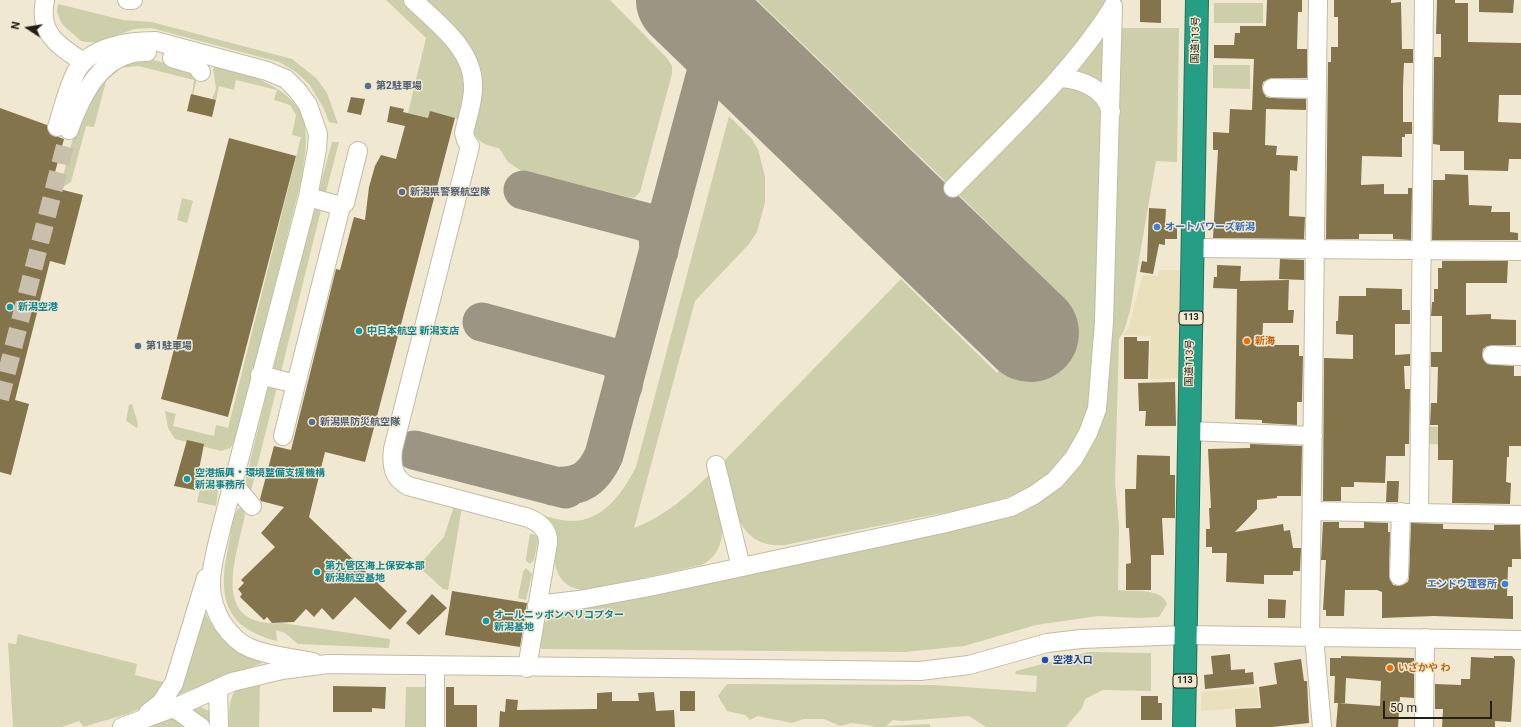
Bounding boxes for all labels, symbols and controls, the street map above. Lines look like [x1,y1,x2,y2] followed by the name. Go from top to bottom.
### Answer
[8,8,48,48] north arrow
[1190,16,1202,64] street label: 国道113号
[9,20,23,31] text: N
[376,80,422,92] place label: 第2駐車場
[363,81,373,91] marker: 第2駐車場
[410,186,490,198] place label: 新潟県警察航空隊
[397,187,407,197] marker: 新潟県警察航空隊
[1165,221,1255,233] place label: オートパワーズ新潟
[1152,222,1162,232] marker: オートパワーズ新潟
[18,301,58,313] place label: 新潟空港
[5,302,15,312] marker: 新潟空港
[1179,311,1203,325] road number: 113
[367,325,459,337] place label: 中日本航空 新潟支店
[354,326,364,336] marker: 中日本航空 新潟支店
[1255,335,1275,347] place label: 新海
[1242,336,1252,346] marker: 新海
[1184,339,1196,387] street label: 国道113号
[146,340,192,352] place label: 第1駐車場
[133,341,143,351] marker: 第1駐車場
[320,416,400,428] place label: 新潟県防災航空隊
[307,417,317,427] marker: 新潟県防災航空隊
[195,467,325,490] place label: 空港振興・環境整備支援機構 新潟事務所
[182,474,192,484] marker: 空港振興・環境整備支援機構 新潟事務所
[325,560,425,584] place label: 第九管区海上保安本部 新潟航空基地
[312,567,322,577] marker: 第九管区海上保安本部 新潟航空基地
[1427,578,1497,590] place label: エンドウ理容所
[1500,579,1510,589] marker: エンドウ理容所
[494,609,624,632] place label: オールニッポンヘリコプター 新潟基地
[481,616,491,626] marker: オールニッポンヘリコプター 新潟基地
[1053,654,1093,666] place label: 空港入口
[1040,655,1050,665] marker: 空港入口
[1398,662,1450,674] place label: いざかや わ
[1385,663,1395,673] marker: いざかや わ
[1173,674,1197,688] road number: 113
[1385,693,1494,719] scale bar
[1390,701,1417,715] text: 50 m

